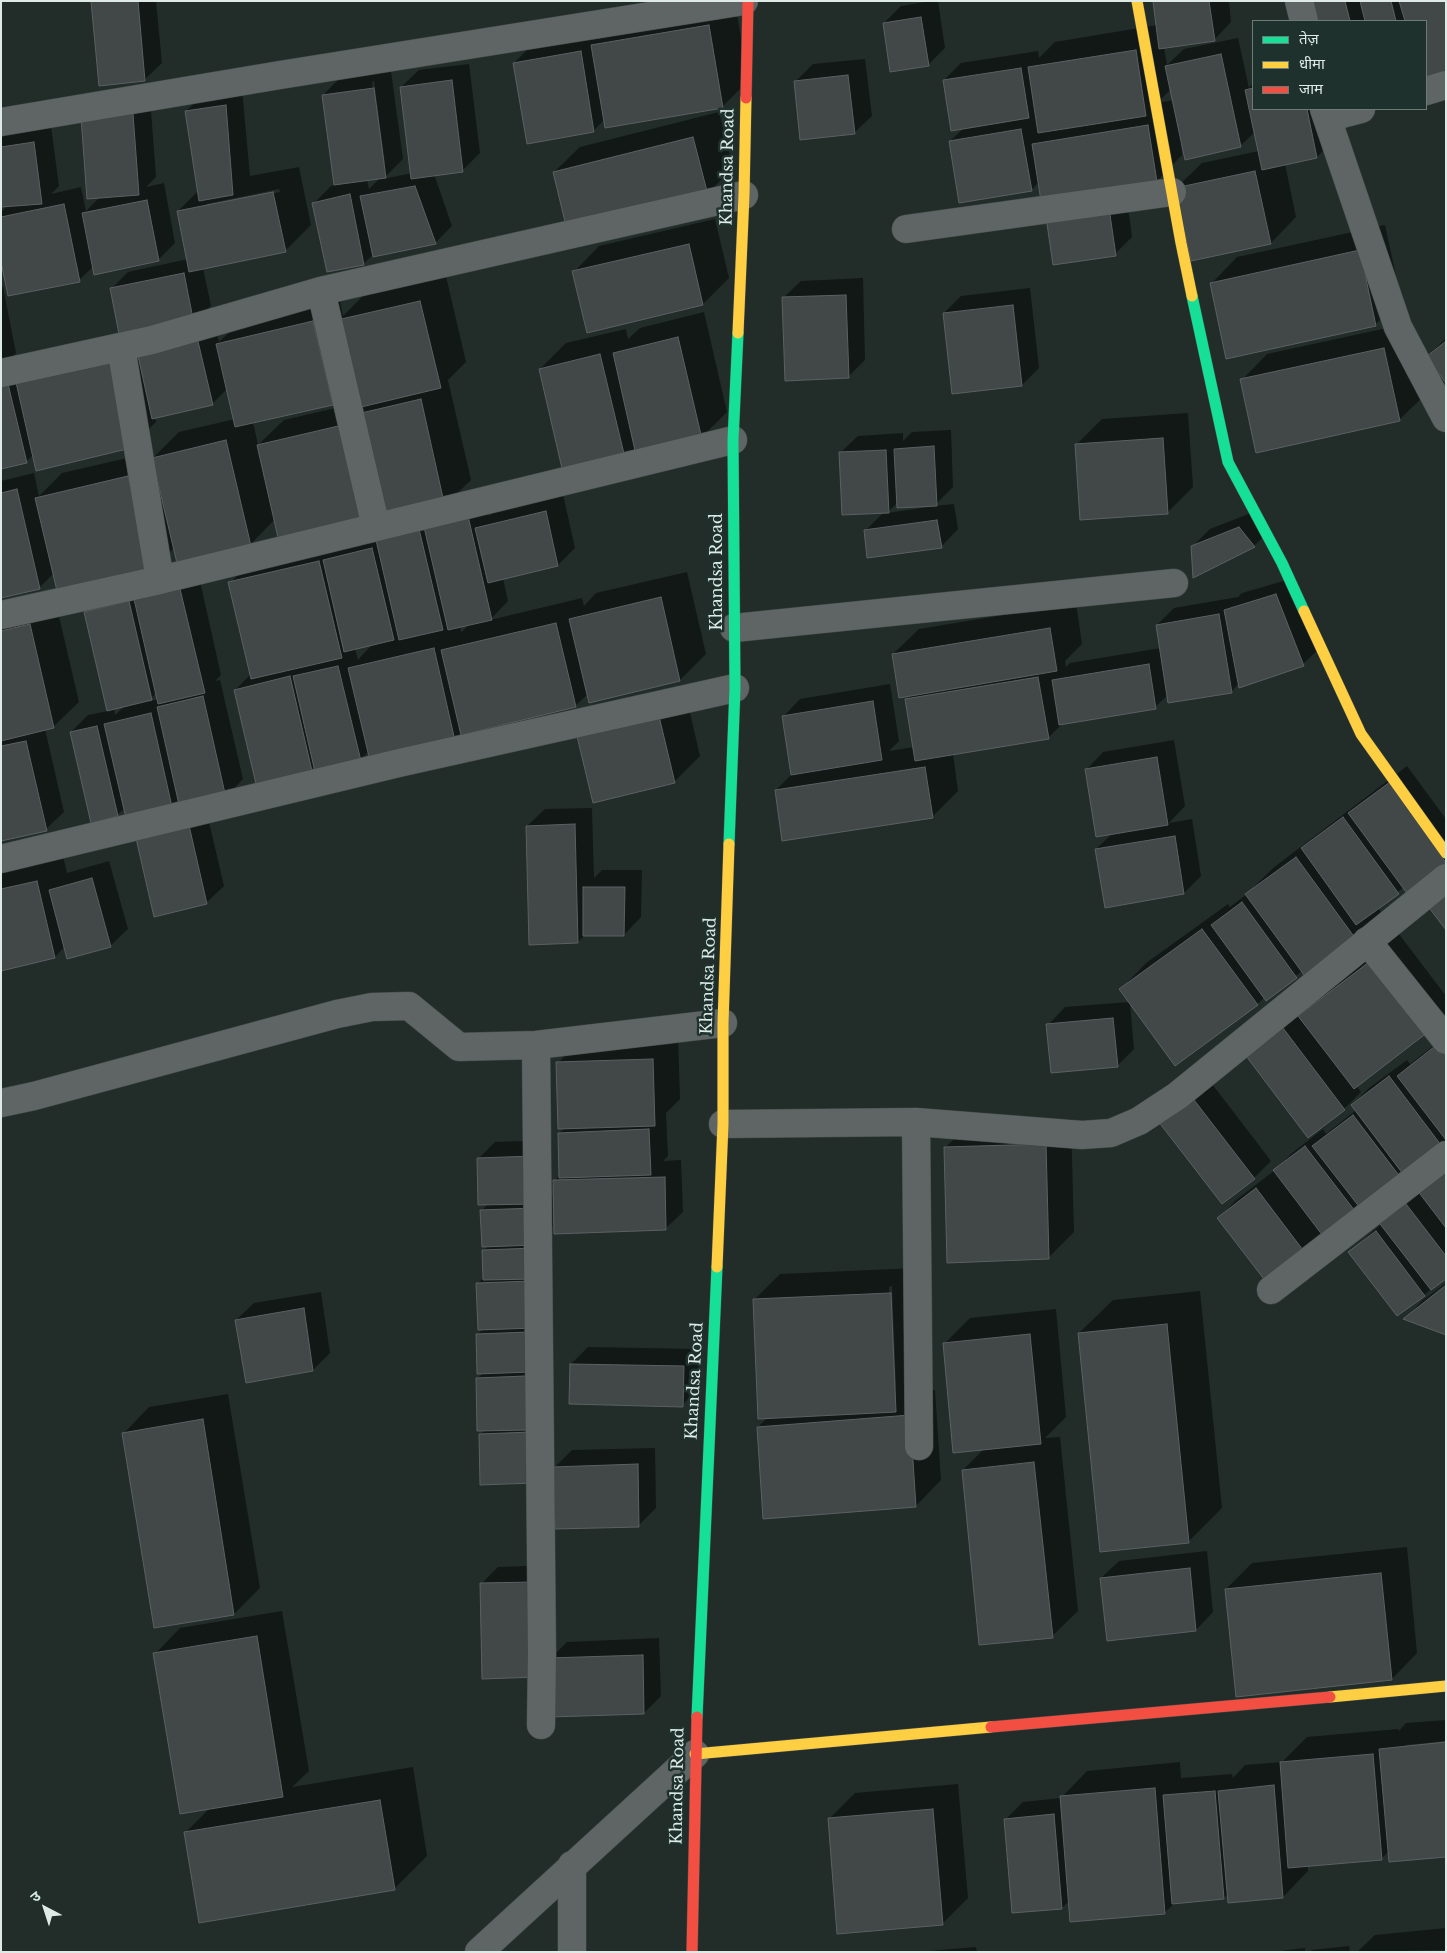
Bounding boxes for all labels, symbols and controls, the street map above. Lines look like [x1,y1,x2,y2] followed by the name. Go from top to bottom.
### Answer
[1252,20,1427,110] legend
[1299,29,1319,48] text: तेज़
[1299,54,1325,73] text: धीमा
[1299,79,1323,98] text: जाम
[717,108,739,226] street label: Khandsa Road
[707,513,727,631] street label: Khandsa Road
[697,917,721,1035] street label: Khandsa Road
[682,1322,708,1440] street label: Khandsa Road
[667,1727,689,1845] street label: Khandsa Road
[20,1883,70,1933] north arrow
[26,1887,44,1906] text: उ

